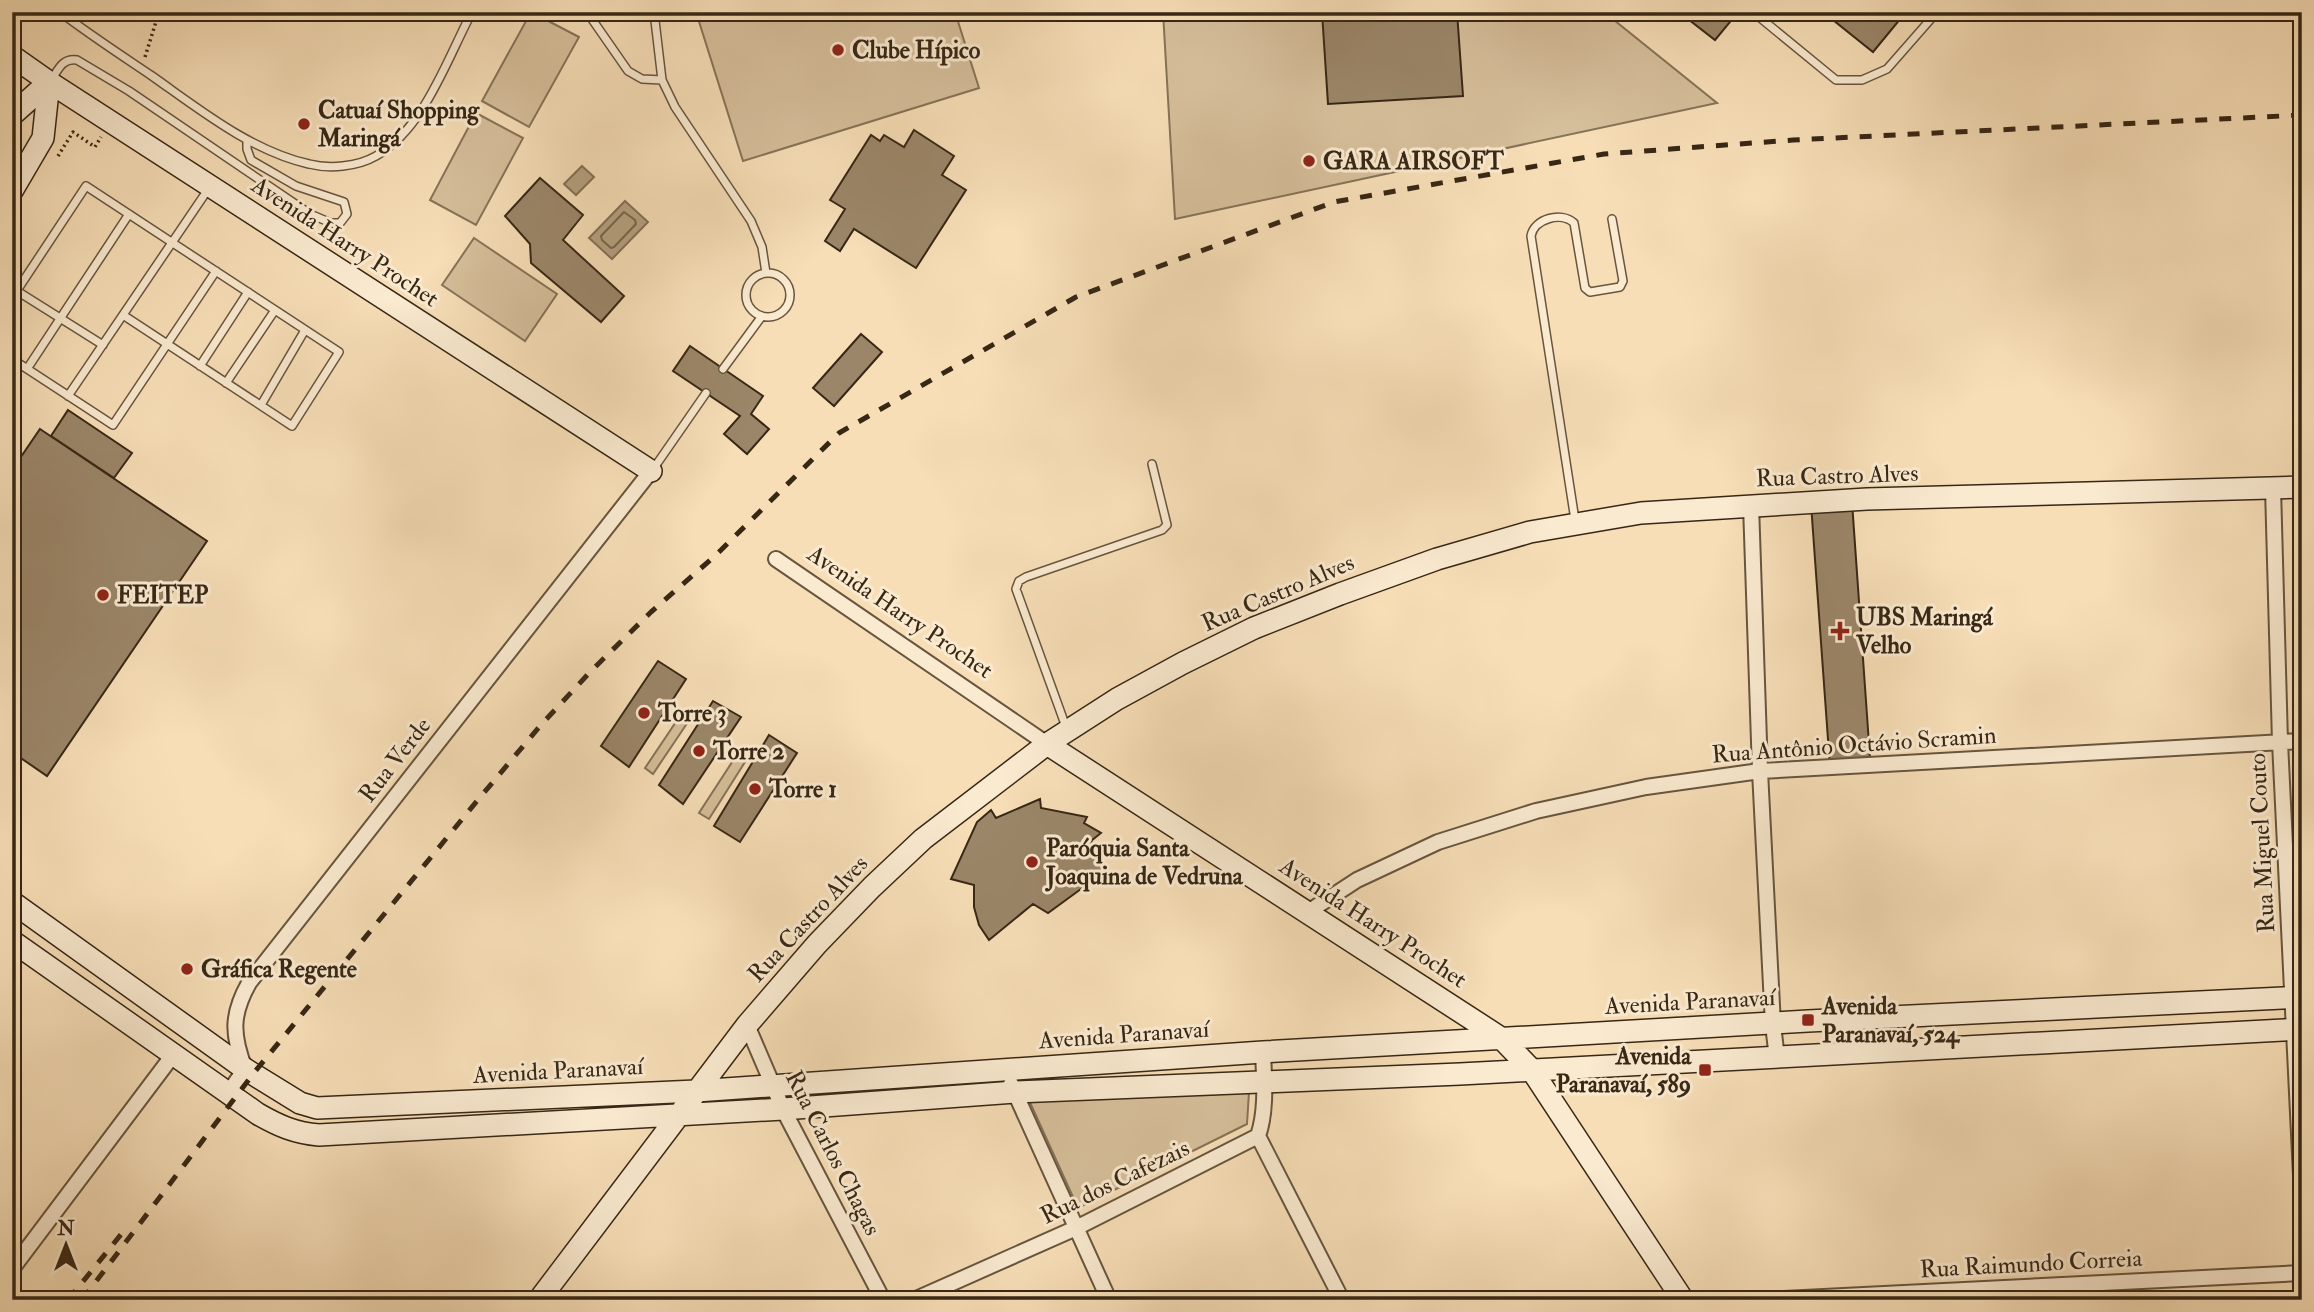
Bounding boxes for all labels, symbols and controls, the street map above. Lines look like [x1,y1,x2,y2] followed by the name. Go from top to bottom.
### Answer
[852,35,981,66] place label: Clube Hípico
[830,42,846,58] marker: Clube Hípico
[317,95,480,154] place label: Catuaí Shopping Maringá
[296,116,312,132] marker: Catuaí Shopping Maringá
[1323,146,1504,177] place label: GARA AIRSOFT
[1301,153,1317,169] marker: GARA AIRSOFT
[244,169,445,314] street label: Avenida Harry Prochet
[1755,458,1919,494] street label: Rua Castro Alves
[800,538,999,686] street label: Avenida Harry Prochet
[1197,547,1359,639] street label: Rua Castro Alves
[117,580,208,611] place label: FEITEP
[95,587,111,603] marker: FEITEP
[1855,602,1994,661] place label: UBS Maringá Velho
[1830,621,1850,641] marker: UBS Maringá Velho
[657,698,726,729] place label: Torre 3
[636,705,652,721] marker: Torre 3
[352,711,438,809] street label: Rua Verde
[1711,720,1997,770] street label: Rua Antônio Octávio Scramin
[712,736,784,767] place label: Torre 2
[691,743,707,759] marker: Torre 2
[2242,752,2282,934] street label: Rua Miguel Couto
[768,774,837,805] place label: Torre 1
[747,781,763,797] marker: Torre 1
[1045,833,1244,892] place label: Paróquia Santa Joaquina de Vedruna
[741,849,875,989] street label: Rua Castro Alves
[1272,850,1473,995] street label: Avenida Harry Prochet
[1024,854,1040,870] marker: Paróquia Santa Joaquina de Vedruna
[201,954,357,985] place label: Gráfica Regente
[179,961,195,977] marker: Gráfica Regente
[1603,982,1778,1022] street label: Avenida Paranavaí
[1821,991,1961,1050] place label: Avenida Paranavaí, 524
[1800,1012,1816,1028] marker: Avenida Paranavaí, 524
[1037,1013,1212,1056] street label: Avenida Paranavaí
[1556,1041,1692,1100] place label: Avenida Paranavaí, 589
[471,1051,646,1091] street label: Avenida Paranavaí
[1697,1062,1713,1078] marker: Avenida Paranavaí, 589
[778,1065,888,1241] street label: Rua Carlos Chagas
[1035,1133,1195,1231] street label: Rua dos Cafezais
[32,1210,102,1280] north arrow
[56,1217,75,1241] text: N
[1919,1243,2144,1285] street label: Rua Raimundo Correia

